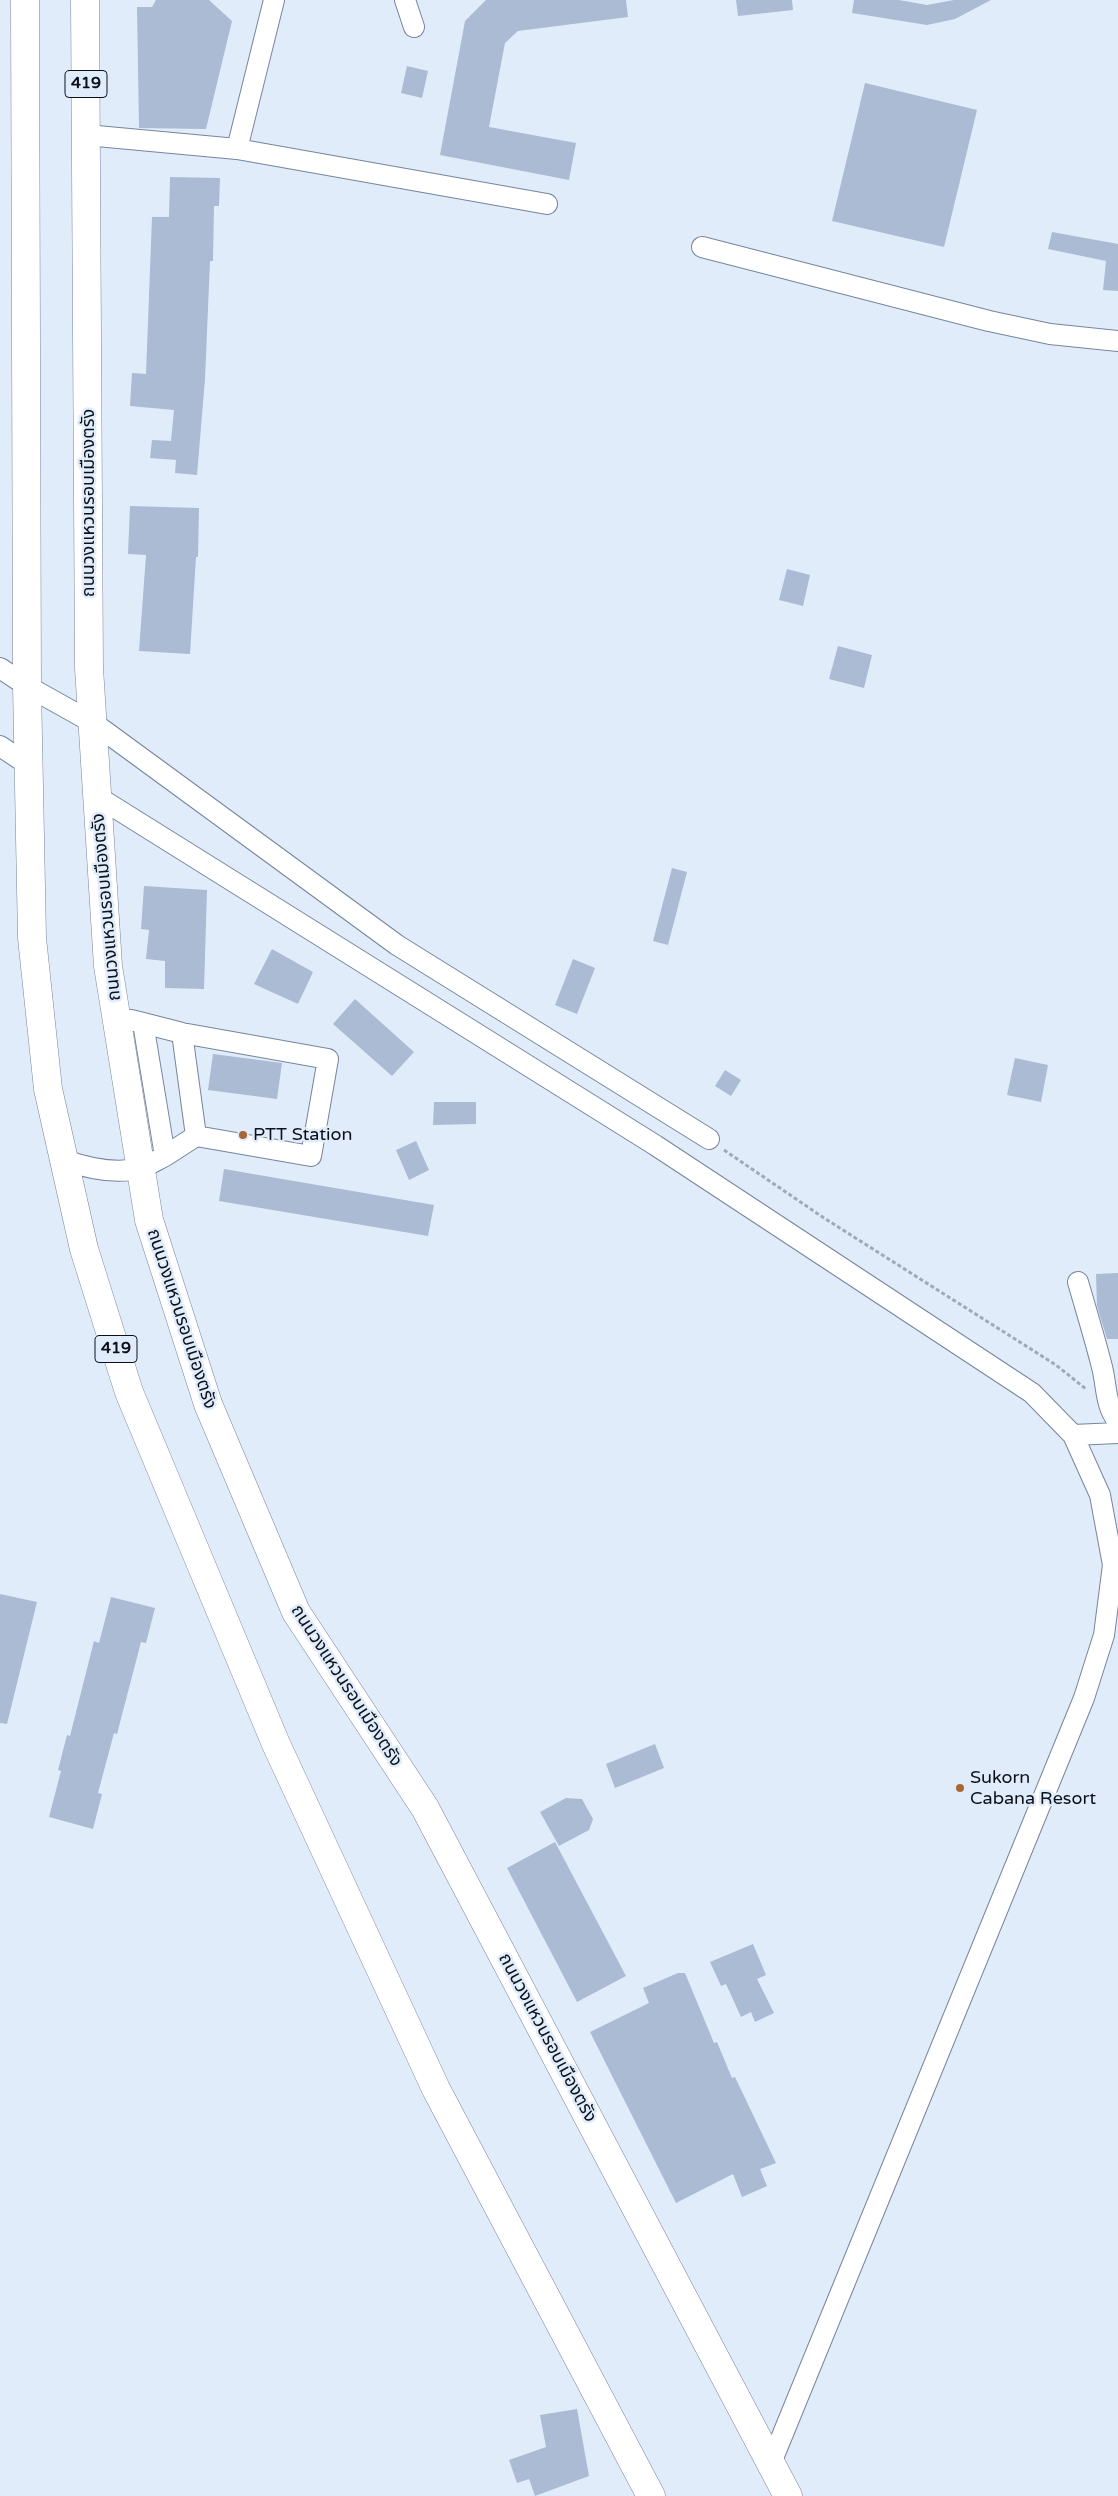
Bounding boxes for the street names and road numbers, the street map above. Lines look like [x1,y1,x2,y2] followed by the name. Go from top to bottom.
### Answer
[65,70,107,98] road number: 419
[78,409,100,597] street label: ถนนวงแหวนรอบเมืองตรัง
[88,812,126,1002] street label: ถนนวงแหวนรอบเมืองตรัง
[142,1226,220,1412] street label: ถนนวงแหวนรอบเมืองตรัง
[95,1336,137,1362] road number: 419
[286,1601,406,1771] street label: ถนนวงแหวนรอบเมืองตรัง
[493,1950,601,2126] street label: ถนนวงแหวนรอบเมืองตรัง

